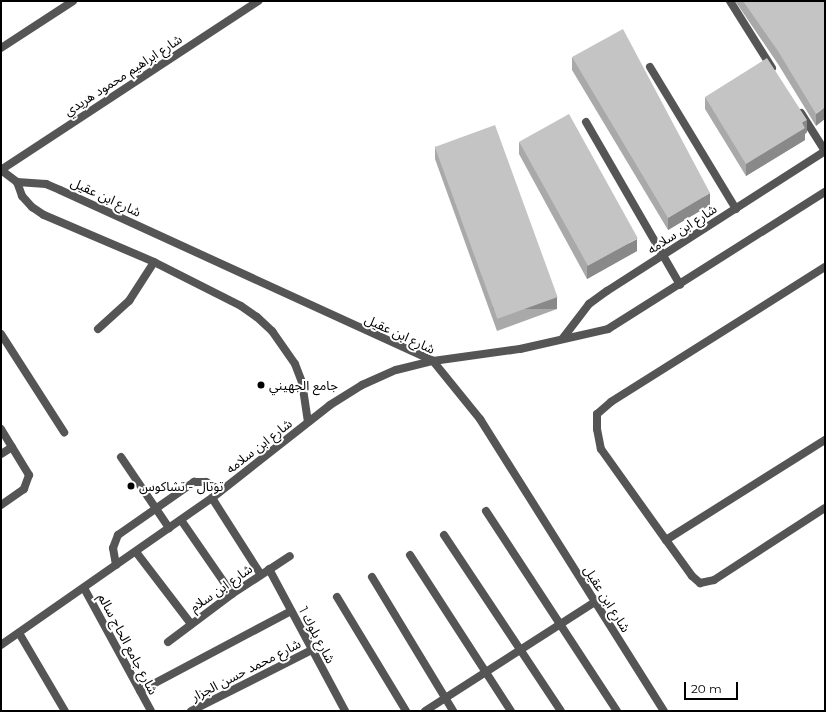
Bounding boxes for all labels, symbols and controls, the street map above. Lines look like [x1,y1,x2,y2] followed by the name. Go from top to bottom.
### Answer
[61,31,185,119] street label: شارع ابراهيم محمود هريدي
[68,174,144,220] street label: شارع ابن عقيل
[644,201,720,257] street label: شارع ابن سلامه
[362,311,438,357] street label: شارع ابن عقيل
[269,377,338,393] place label: جامع الجهيني
[256,380,266,390] marker: جامع الجهيني
[223,415,295,477] street label: شارع ابن سلامه
[139,478,223,494] place label: توتال - تشاكوس
[126,481,136,491] marker: توتال - تشاكوس
[187,561,255,615] street label: شارع ابن سلام
[580,563,634,635] street label: شارع ابن عقيل
[95,591,161,697] street label: شارع جامع الحاج سالم
[296,604,338,666] street label: شارع بلوك 1
[189,636,303,704] street label: شارع محمد حسن الجزار
[686,674,740,700] scale bar
[691,681,722,696] text: 20 m

